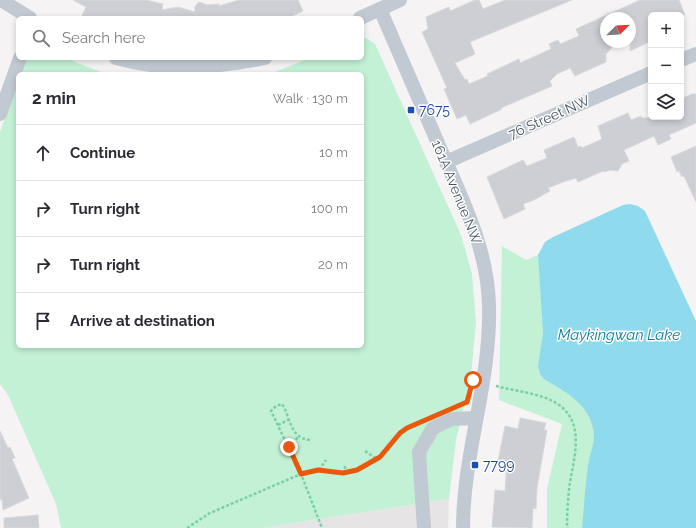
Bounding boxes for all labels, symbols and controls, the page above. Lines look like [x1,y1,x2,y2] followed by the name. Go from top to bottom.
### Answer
[600,12,636,48] north arrow
[648,12,684,120] map controls
[648,12,684,48] button: +
[16,16,364,60] search box
[30,27,52,49] icon: search
[62,29,145,47] text: Search here
[648,48,684,84] button: −
[648,84,684,120] button: layers
[32,88,76,108] text: 2 min
[273,91,348,106] text: Walk · 130 m
[506,92,592,142] street label: 76 Street NW
[419,102,450,118] place label: 7675
[406,105,416,115] marker: 7675
[429,138,485,247] street label: 161A Avenue NW
[32,142,54,164] icon: ahead
[70,144,135,162] text: Continue
[319,145,348,160] text: 10 m
[32,198,54,220] icon: right
[70,200,140,218] text: Turn right
[311,201,348,216] text: 100 m
[32,254,54,276] icon: right
[70,256,140,274] text: Turn right
[318,257,348,272] text: 20 m
[32,310,54,332] icon: arrive
[70,312,215,330] text: Arrive at destination
[558,326,680,344] water label: Maykingwan Lake
[464,371,482,389] route start
[280,438,298,456] route end
[483,457,514,473] place label: 7799
[470,460,480,470] marker: 7799

